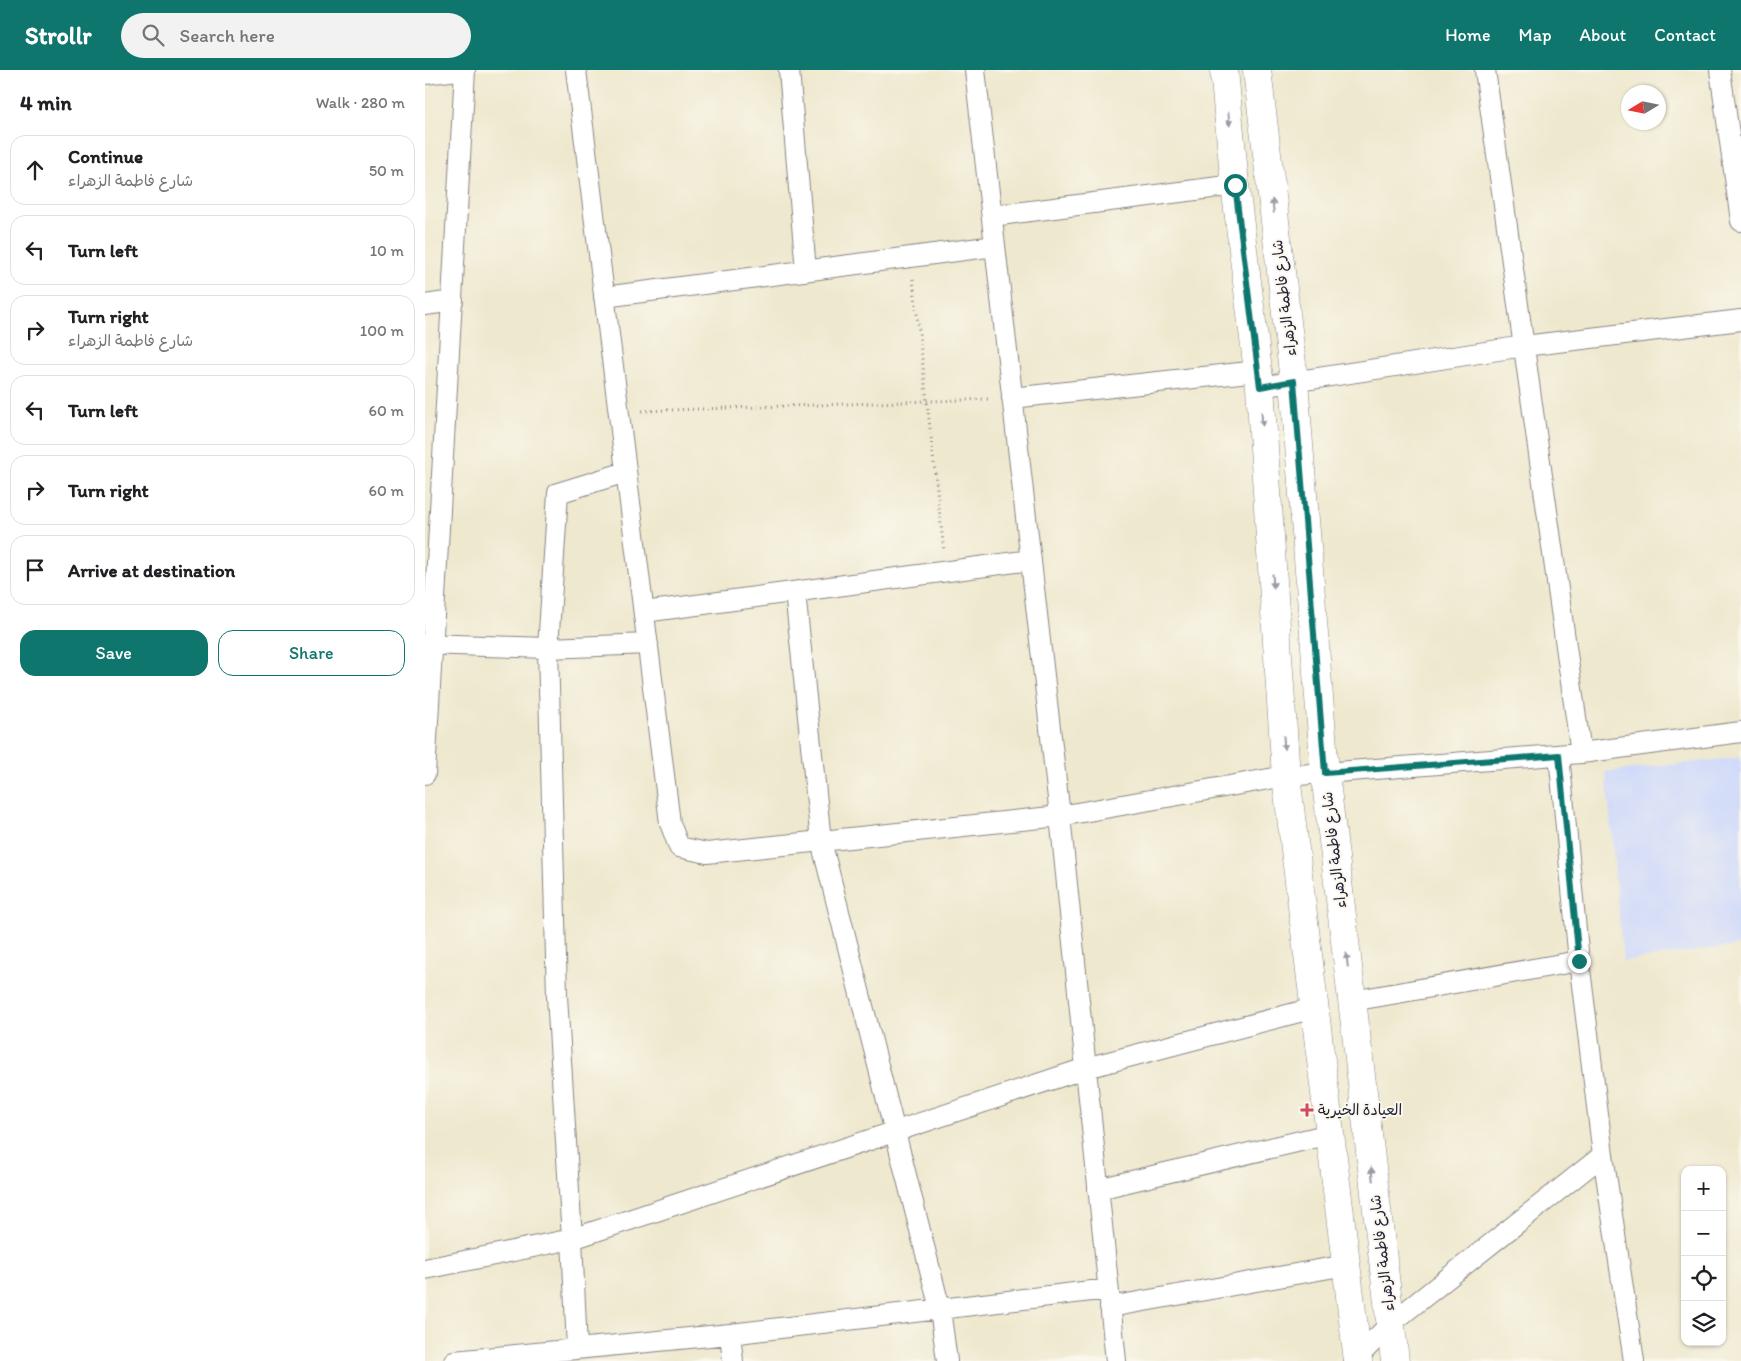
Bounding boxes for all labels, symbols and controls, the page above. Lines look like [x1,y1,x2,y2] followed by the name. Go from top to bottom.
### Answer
[121,13,471,58] search box
[25,21,91,50] text: Strollr
[139,21,167,49] icon: search
[179,24,275,47] text: Search here
[1445,24,1491,46] text: Home
[1519,24,1552,46] text: Map
[1580,24,1626,46] text: About
[1654,24,1716,46] text: Contact
[1621,85,1666,130] north arrow
[20,90,72,115] text: 4 min
[316,93,405,112] text: Walk · 280 m
[1225,111,1233,127] one-way arrow
[68,145,143,168] text: Continue
[21,156,49,184] icon: ahead
[369,161,404,180] text: 50 m
[68,171,193,190] text: شارع فاطمة الزهراء
[1224,174,1247,197] route start
[1269,198,1277,214] one-way arrow
[21,236,49,264] icon: left
[68,239,138,262] text: Turn left
[1268,239,1301,357] street label: شارع فاطمة الزهراء
[370,241,404,260] text: 10 m
[68,305,149,328] text: Turn right
[21,316,49,344] icon: right
[360,321,404,340] text: 100 m
[68,331,193,350] text: شارع فاطمة الزهراء
[21,396,49,424] icon: left
[68,399,138,422] text: Turn left
[369,401,404,420] text: 60 m
[1259,411,1267,427] one-way arrow
[21,476,49,504] icon: right
[68,479,149,502] text: Turn right
[369,481,404,500] text: 60 m
[21,556,49,584] icon: arrive
[68,559,235,582] text: Arrive at destination
[1270,574,1278,590] one-way arrow
[20,630,208,676] button: Save
[218,630,405,676] button: Share
[1280,736,1288,752] one-way arrow
[1318,791,1351,909] street label: شارع فاطمة الزهراء
[1568,950,1591,973] route end
[1343,952,1351,968] one-way arrow
[1318,1101,1402,1119] place label: العيادة الخيرية
[1300,1103,1314,1117] marker: العيادة الخيرية
[1368,1165,1376,1181] one-way arrow
[1681,1166,1726,1346] map controls
[1681,1166,1726,1211] button: +
[1366,1194,1399,1312] street label: شارع فاطمة الزهراء
[1681,1211,1726,1256] button: −
[1681,1256,1726,1301] button: locate
[1681,1301,1726,1346] button: layers

